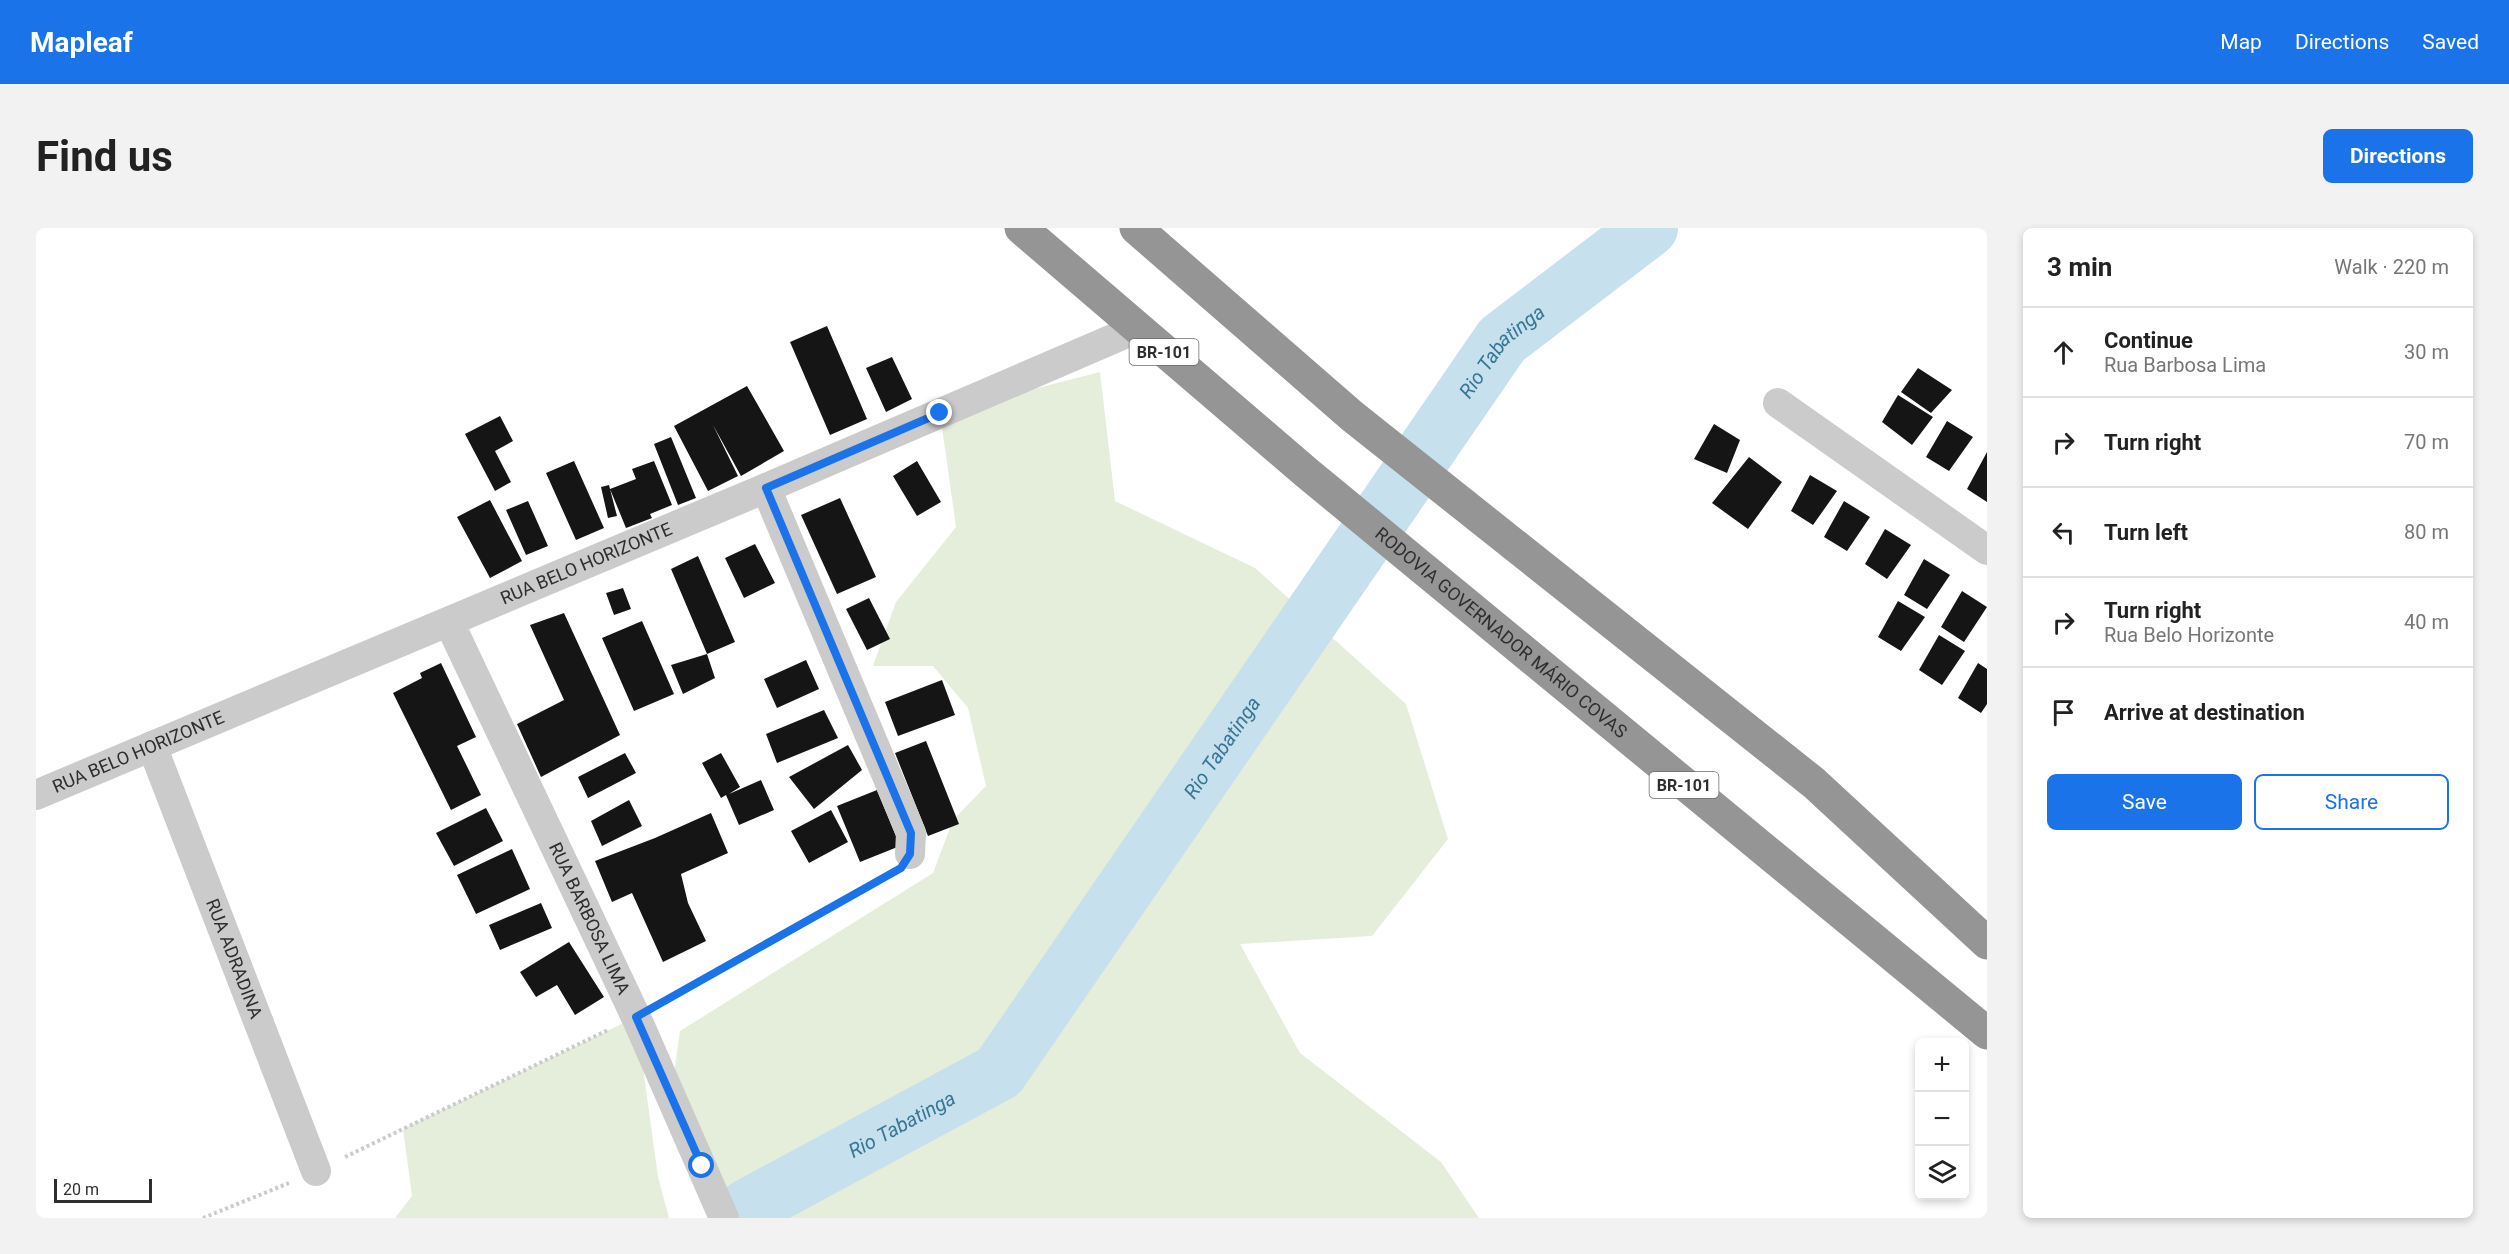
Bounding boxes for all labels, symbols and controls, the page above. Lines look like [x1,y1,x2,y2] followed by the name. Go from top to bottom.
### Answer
[30,26,133,59] text: Mapleaf
[2220,30,2262,54] text: Map
[2295,30,2389,54] text: Directions
[2422,30,2479,54] text: Saved
[2323,129,2473,183] button: Directions
[36,132,173,181] text: Find us
[2047,252,2112,282] text: 3 min
[2334,255,2449,279] text: Walk · 220 m
[1454,300,1549,402] water label: Rio Tabatinga
[2104,328,2193,353] text: Continue
[2047,336,2080,369] icon: ahead
[1130,339,1198,365] road number: BR-101
[2404,340,2449,364] text: 30 m
[2104,353,2266,377] text: Rua Barbosa Lima
[926,399,952,425] route end
[2047,426,2080,459] icon: right
[2104,430,2201,455] text: Turn right
[2404,430,2449,454] text: 70 m
[2047,516,2080,549] icon: left
[497,518,675,608] street label: RUA BELO HORIZONTE
[2104,520,2188,545] text: Turn left
[2404,520,2449,544] text: 80 m
[1371,523,1632,742] street label: RODOVIA GOVERNADOR MÁRIO COVAS
[2104,598,2201,623] text: Turn right
[2047,606,2080,639] icon: right
[2404,610,2449,634] text: 40 m
[2104,623,2274,647] text: Rua Belo Horizonte
[1179,692,1265,803] water label: Rio Tabatinga
[2047,696,2080,729] icon: arrive
[2104,700,2305,725] text: Arrive at destination
[49,706,227,797] street label: RUA BELO HORIZONTE
[1650,772,1718,798] road number: BR-101
[2047,774,2242,830] button: Save
[2254,774,2449,830] button: Share
[545,839,635,998] street label: RUA BARBOSA LIMA
[202,896,267,1022] street label: RUA ADRADINA
[1915,1038,1969,1200] map controls
[1915,1038,1969,1092] button: +
[844,1086,960,1163] water label: Rio Tabatinga
[1915,1092,1969,1146] button: −
[1915,1146,1969,1200] button: layers
[688,1152,714,1178] route start
[54,1176,152,1204] scale bar
[63,1180,99,1199] text: 20 m

